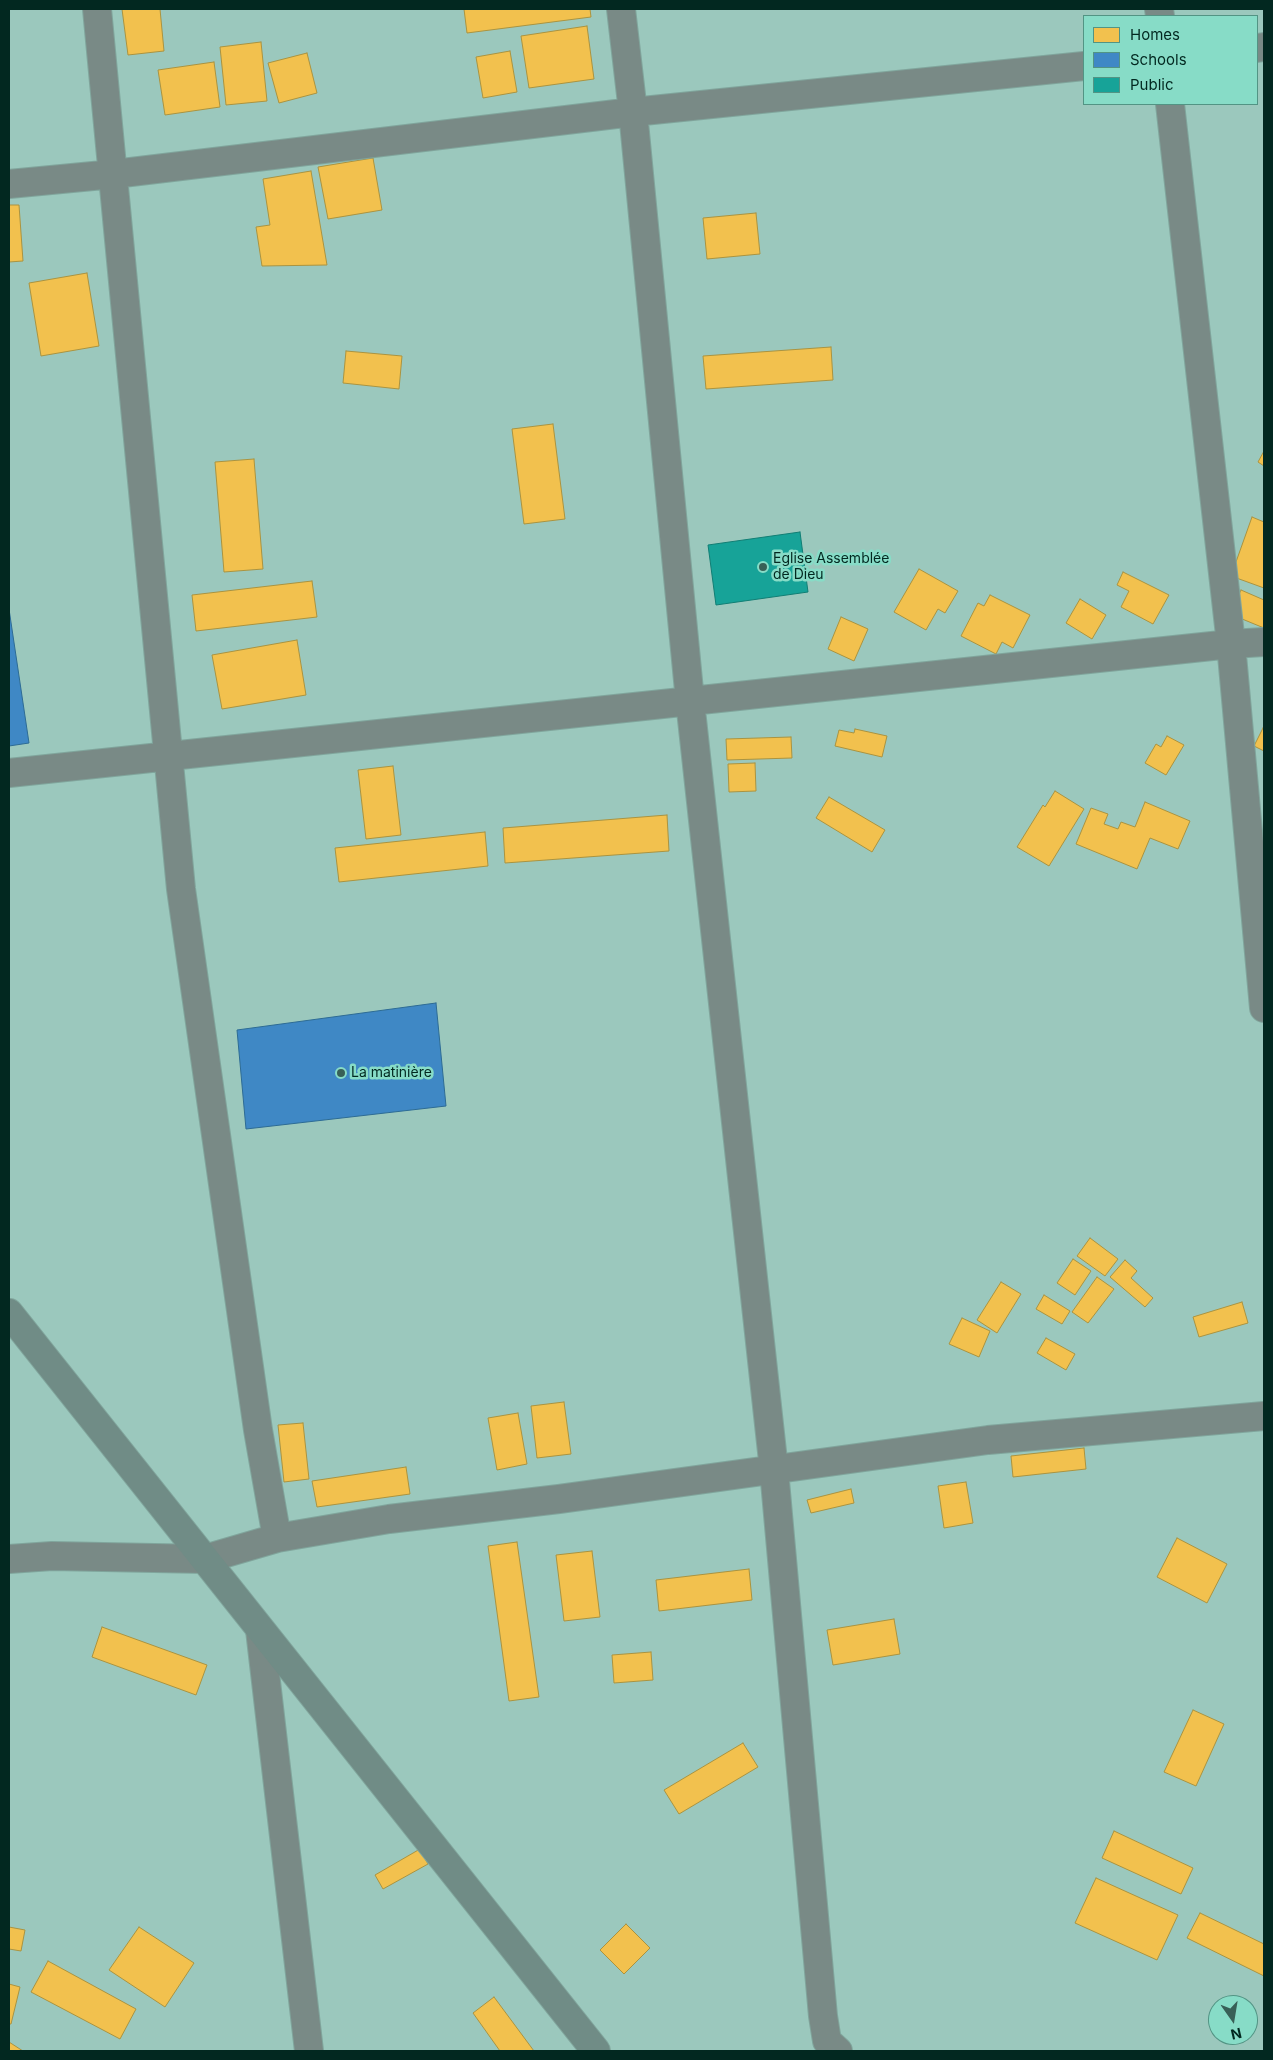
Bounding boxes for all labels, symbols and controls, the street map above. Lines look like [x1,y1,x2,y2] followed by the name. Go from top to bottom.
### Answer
[1083,15,1258,105] legend
[1130,25,1180,44] text: Homes
[1130,50,1187,69] text: Schools
[1130,75,1173,94] text: Public
[773,551,889,584] place label: Eglise Assemblée de Dieu
[757,561,769,573] marker: Eglise Assemblée de Dieu
[351,1065,432,1081] place label: La matinière
[335,1067,347,1079] marker: La matinière
[1208,1995,1258,2045] north arrow
[1229,2025,1243,2044] text: N

